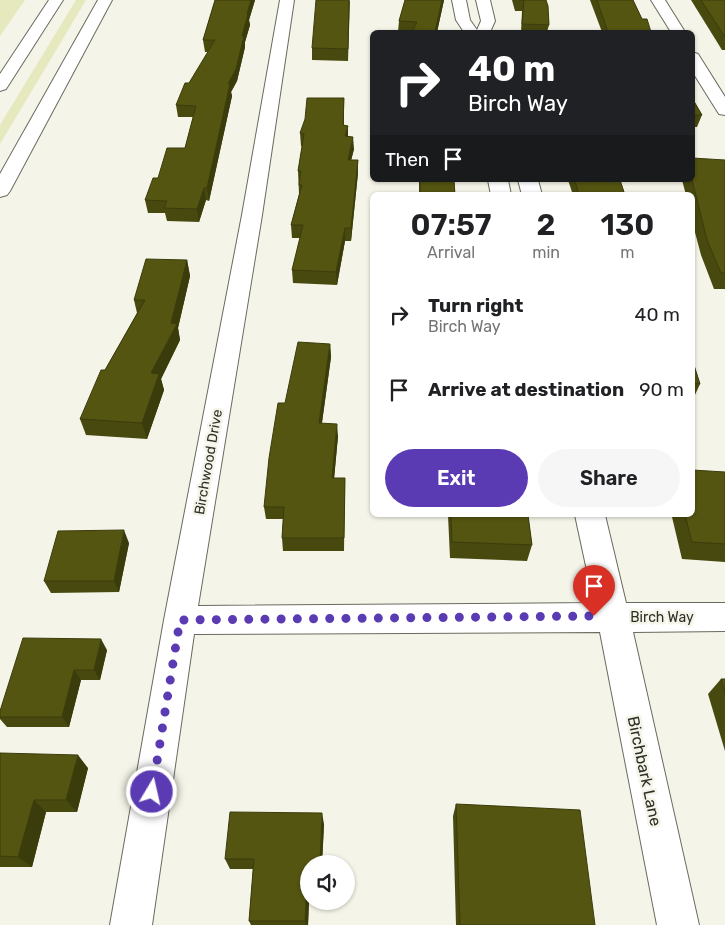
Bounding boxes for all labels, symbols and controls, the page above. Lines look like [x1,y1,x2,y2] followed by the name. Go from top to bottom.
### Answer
[468,48,555,90] text: 40 m
[385,50,450,115] icon: right
[468,90,568,117] text: Birch Way
[439,145,467,173] icon: arrive
[385,148,429,171] text: Then
[411,207,492,243] text: 07:57
[537,207,556,243] text: 2
[601,207,654,243] text: 130
[427,243,475,262] text: Arrival
[532,243,560,262] text: min
[620,243,635,262] text: m
[428,294,523,317] text: Turn right
[385,301,413,329] icon: right
[635,303,680,326] text: 40 m
[428,317,501,336] text: Birch Way
[385,376,413,404] icon: arrive
[428,378,624,401] text: Arrive at destination
[639,378,684,401] text: 90 m
[191,408,226,516] street label: Birchwood Drive
[385,449,528,507] button: Exit
[538,449,680,507] button: Share
[573,565,615,616] pin
[580,572,608,600] icon: arrive
[630,609,694,626] street label: Birch Way
[624,714,665,828] street label: Birchbark Lane
[125,765,177,817] position arrow
[300,855,355,910] map controls
[300,855,355,910] button: sound

